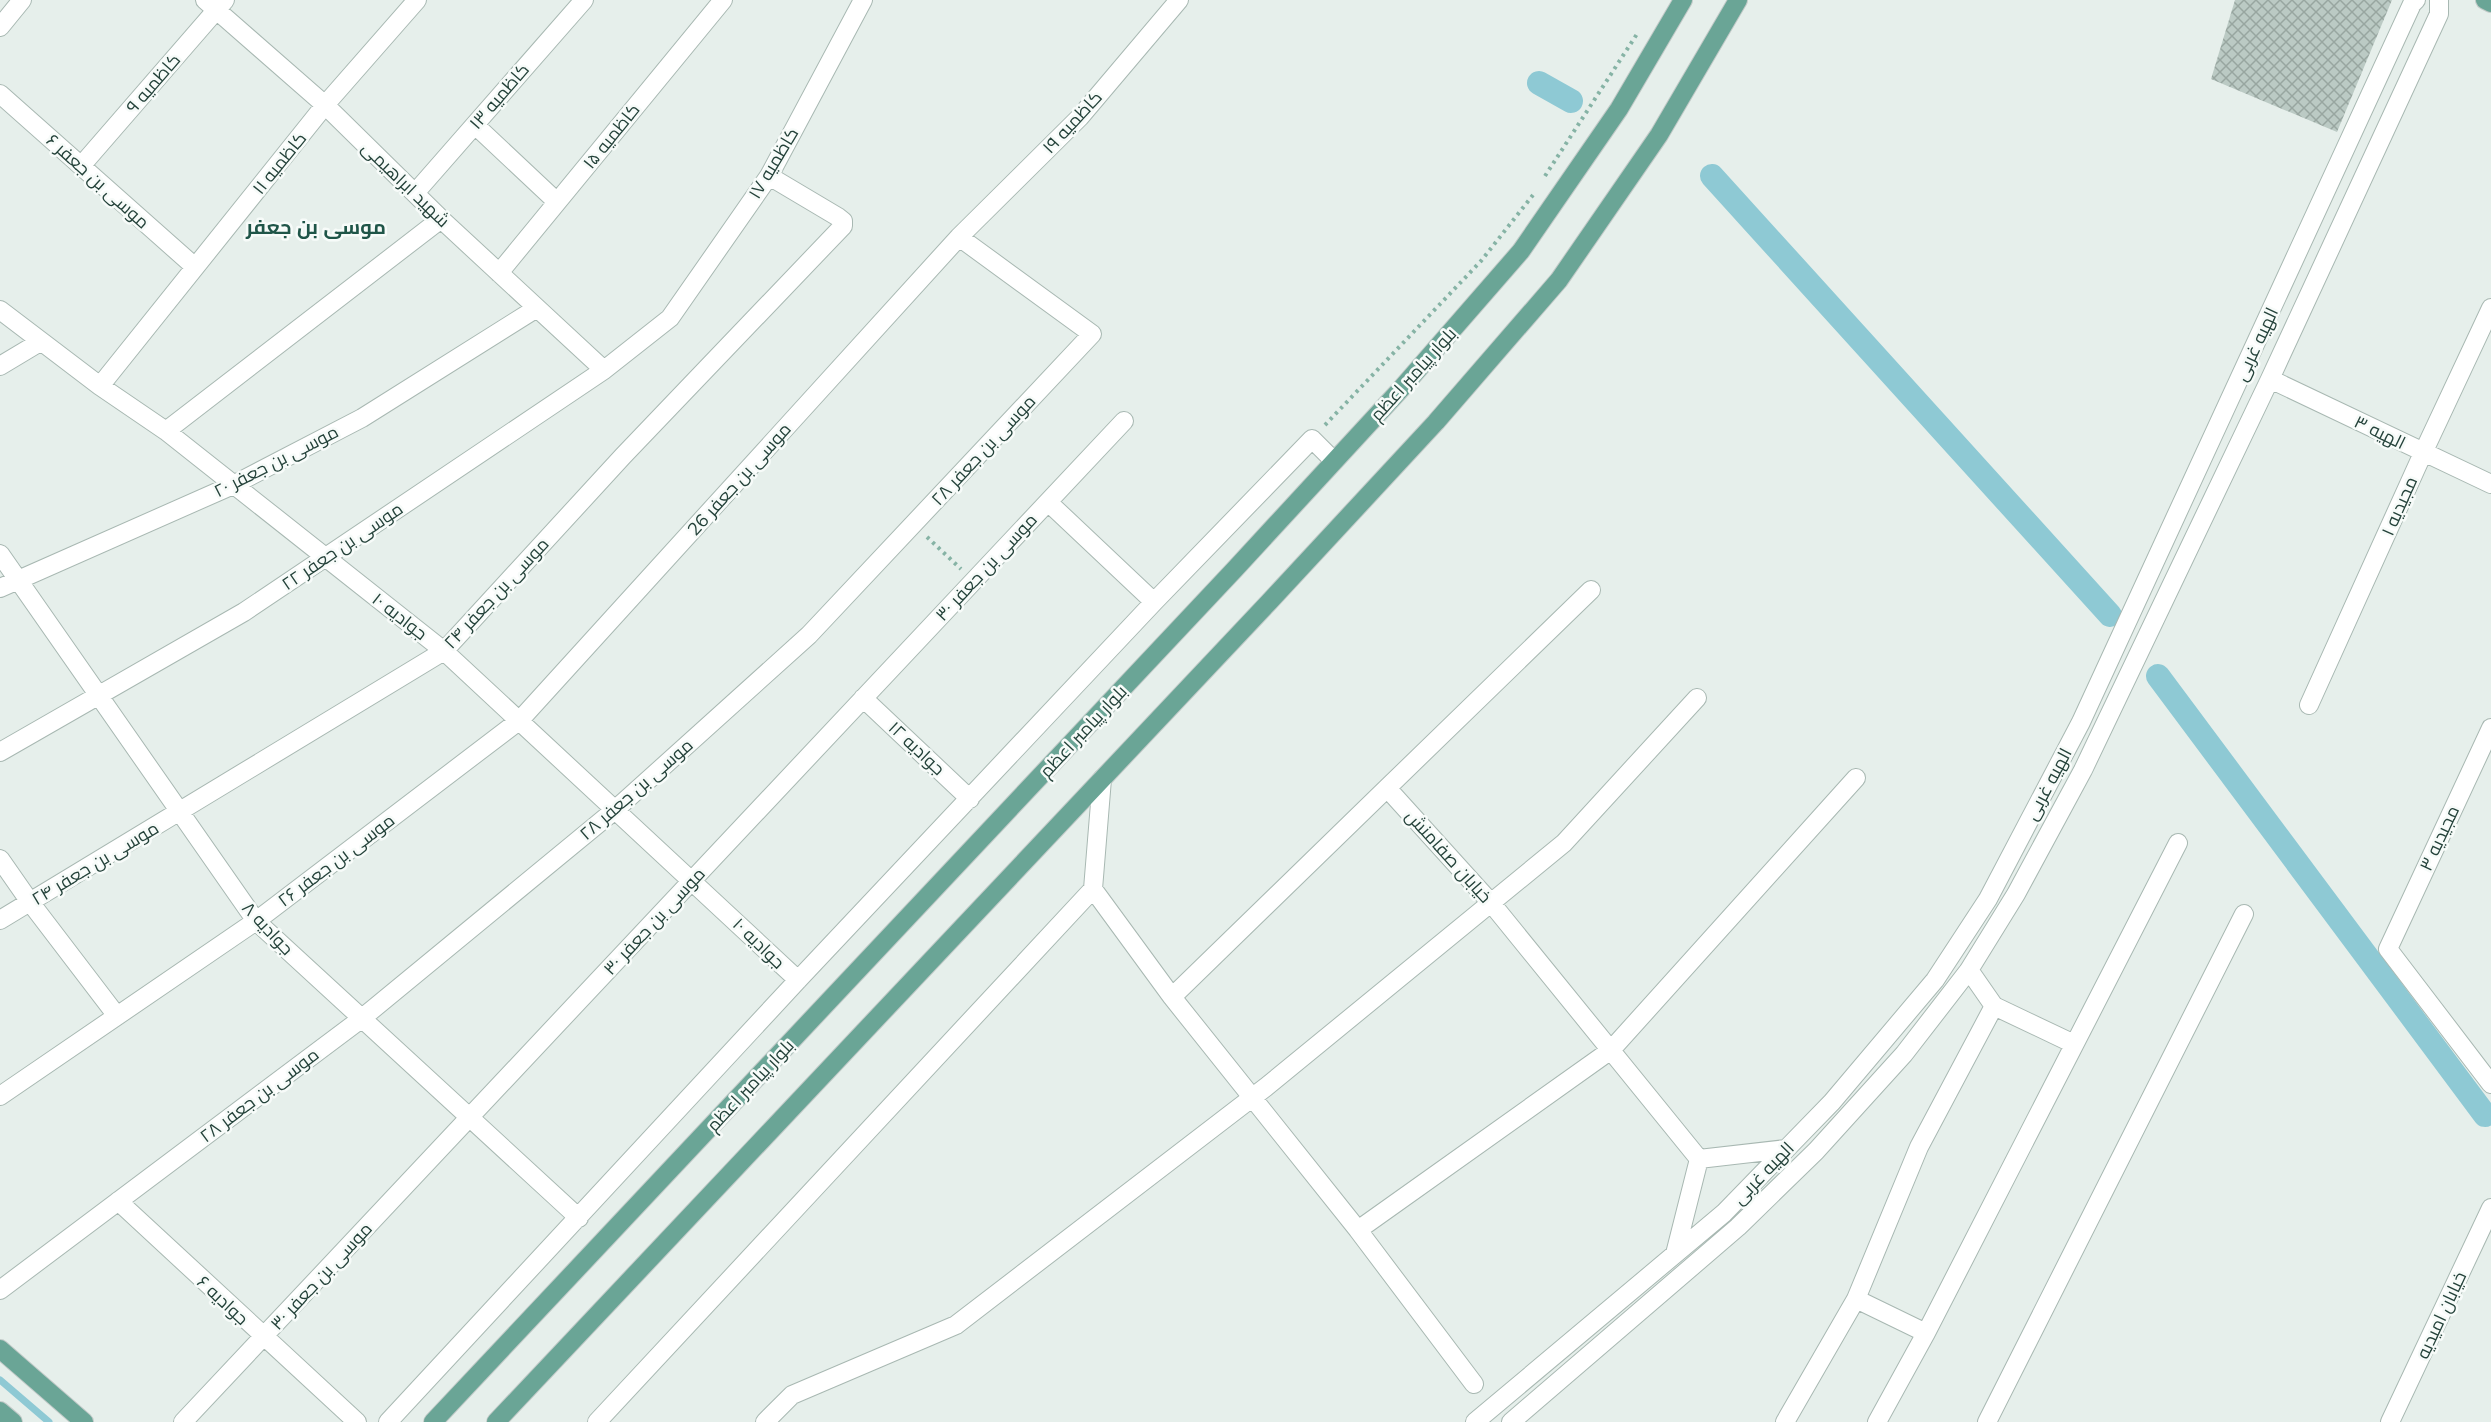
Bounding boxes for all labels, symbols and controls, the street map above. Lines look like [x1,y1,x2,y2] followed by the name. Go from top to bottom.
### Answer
[121,48,185,118] street label: کاظمیه ۹
[464,58,534,134] street label: کاظمیه ۱۳
[1037,86,1107,158] street label: کاظمیه ۱۹
[578,99,644,173] street label: کاظمیه ۱۵
[743,123,803,203] street label: کاظمیه ۱۷
[247,127,311,199] street label: کاظمیه ۱۱
[42,129,154,233] street label: موسی بن جعفر ۶
[357,136,455,232] street label: شهید ابراهیمی
[245,214,386,239] district label: موسی بن جعفر
[2229,303,2283,385] street label: الهیه غربی
[1365,322,1462,426] street label: بلوار پیامبر اعظم
[926,390,1040,510] street label: موسی بن جعفر ۲۸
[2351,410,2409,454] street label: الهیه ۳
[682,418,796,540] street label: موسی بن جعفر 26
[210,420,342,502] street label: موسی بن جعفر ۲۰
[2376,473,2422,539] street label: مجیدیه ۱
[277,497,407,595] street label: موسی بن جعفر ۲۲
[930,508,1042,626] street label: موسی بن جعفر ۳۰
[438,532,554,654] street label: موسی بن جعفر ۲۴
[368,587,432,645] street label: جوادیه ۱۰
[1034,680,1132,783] street label: بلوار پیامبر اعظم
[884,716,950,780] street label: جوادیه ۱۲
[574,733,698,845] street label: موسی بن جعفر ۲۸
[2019,744,2077,824] street label: الهیه غربی
[2414,802,2464,874] street label: مجیدیه ۳
[1401,804,1497,908] street label: خیابان صفامنش
[273,808,399,912] street label: موسی بن جعفر ۲۶
[27,816,163,910] street label: موسی بن جعفر ۲۴
[598,862,710,980] street label: موسی بن جعفر ۳۰
[237,896,299,960] street label: جوادیه ۸
[728,913,790,973] street label: جوادیه ۱۰
[701,1034,799,1137] street label: بلوار پیامبر اعظم
[195,1043,323,1147] street label: موسی بن جعفر ۲۸
[1727,1137,1799,1209] street label: الهیه غربی
[265,1217,377,1335] street label: موسی بن جعفر ۳۰
[2411,1268,2471,1362] street label: خیابان امیدیه
[192,1270,254,1330] street label: جوادیه ۶

